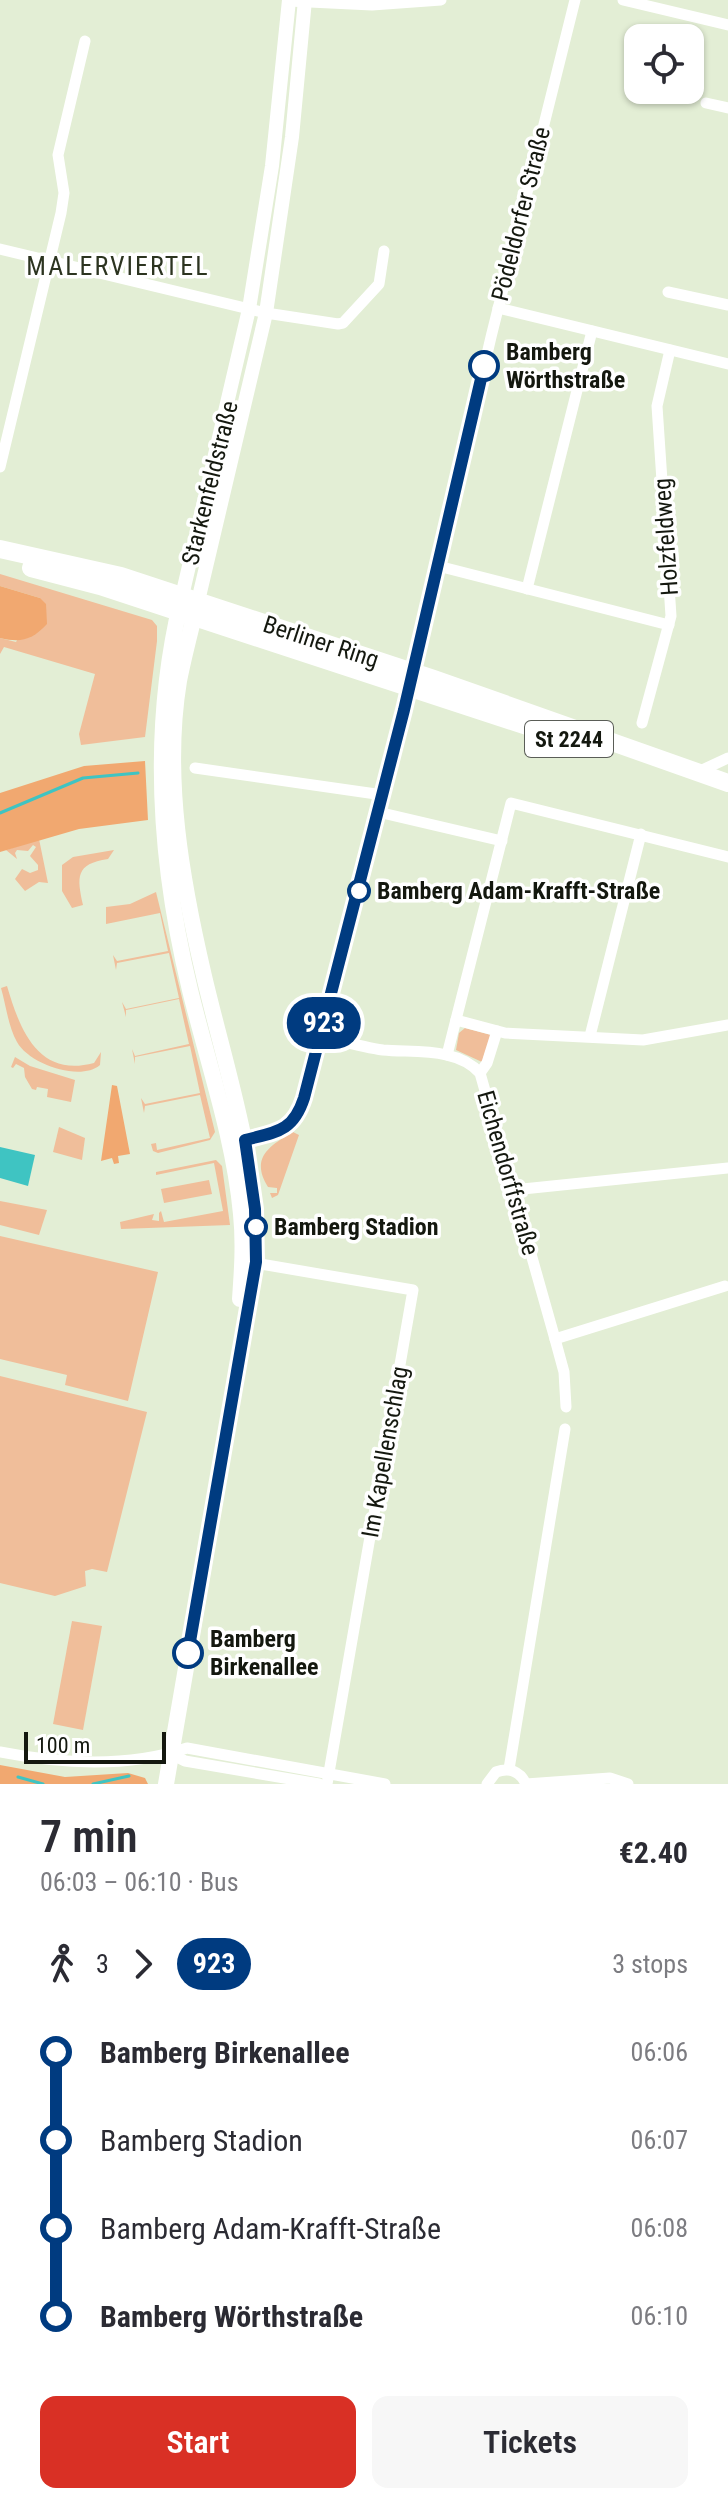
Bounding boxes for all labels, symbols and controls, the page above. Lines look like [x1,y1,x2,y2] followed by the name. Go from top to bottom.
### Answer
[624,24,704,104] map controls
[624,24,704,104] button: locate
[486,124,556,304] street label: Pödeldorfer Straße
[26,251,210,281] district label: MALERVIERTEL
[506,338,625,394] place label: Bamberg Wörthstraße
[469,351,499,381] marker: Bamberg Wörthstraße
[176,398,244,568] street label: Starkenfeldstraße
[648,477,684,597] street label: Holzfeldweg
[260,610,382,674] street label: Berliner Ring
[525,721,613,757] road number: St 2244
[377,877,660,905] place label: Bamberg Adam-Krafft-Straße
[348,880,370,902] marker: Bamberg Adam-Krafft-Straße
[278,997,370,1049] line badge: 923
[303,1006,345,1039] text: 923
[471,1088,545,1258] street label: Eichendorffstraße
[274,1213,439,1241] place label: Bamberg Stadion
[245,1216,267,1238] marker: Bamberg Stadion
[356,1364,414,1540] street label: Im Kapellenschlag
[210,1625,318,1681] place label: Bamberg Birkenallee
[173,1638,203,1668] marker: Bamberg Birkenallee
[24,1728,166,1764] scale bar
[36,1733,90,1758] text: 100 m
[40,1811,137,1863] text: 7 min
[619,1835,688,1870] text: €2.40
[40,1867,239,1897] text: 06:03 – 06:10 · Bus
[40,1942,84,1986] icon: walk
[121,1942,165,1986] icon: forward
[193,1947,235,1980] text: 923
[96,1949,109,1979] text: 3
[612,1949,688,1979] text: 3 stops
[100,2035,350,2070] text: Bamberg Birkenallee
[631,2037,688,2067] text: 06:06
[100,2123,303,2158] text: Bamberg Stadion
[631,2125,688,2155] text: 06:07
[100,2211,441,2246] text: Bamberg Adam-Krafft-Straße
[631,2213,688,2243] text: 06:08
[100,2299,363,2334] text: Bamberg Wörthstraße
[631,2301,688,2331] text: 06:10
[40,2396,356,2488] button: Start
[372,2396,688,2488] button: Tickets

